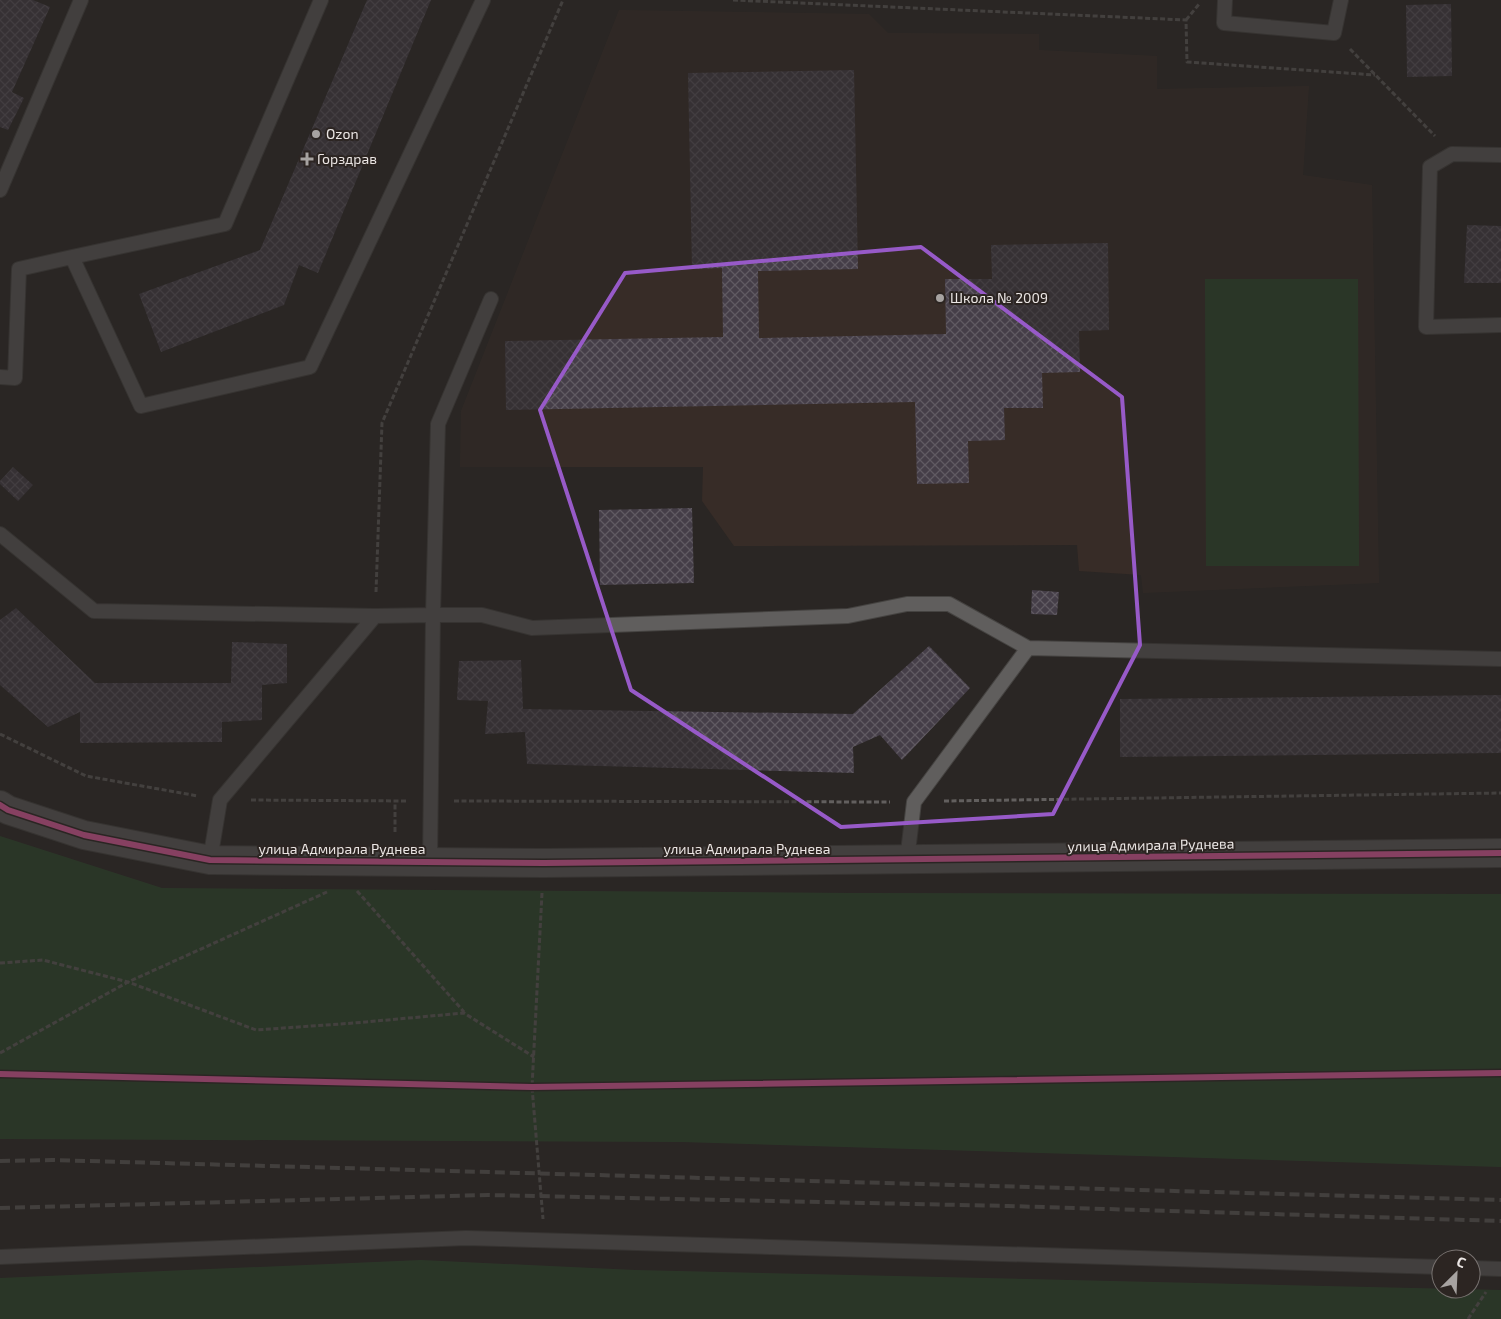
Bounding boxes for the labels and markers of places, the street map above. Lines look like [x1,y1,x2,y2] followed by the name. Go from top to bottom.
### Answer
[326,125,359,142] place label: Ozon
[310,128,322,140] marker: Ozon
[317,150,377,167] place label: Горздрав
[301,153,313,165] marker: Горздрав
[950,289,1048,306] place label: Школа № 2009
[934,292,946,304] marker: Школа № 2009

